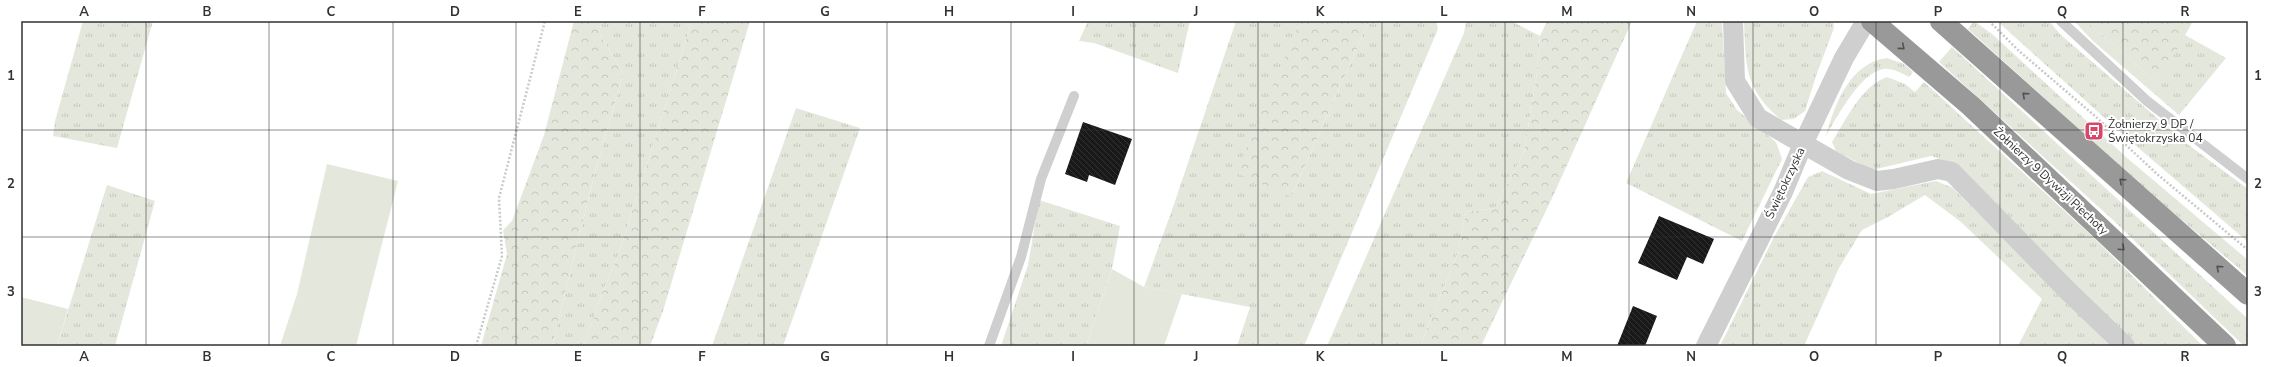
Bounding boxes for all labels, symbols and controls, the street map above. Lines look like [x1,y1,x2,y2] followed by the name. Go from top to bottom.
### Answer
[79,3,89,21] text: A
[203,3,212,21] text: B
[327,3,336,21] text: C
[450,3,460,21] text: D
[574,3,582,21] text: E
[698,3,706,21] text: F
[820,3,830,21] text: G
[944,3,954,21] text: H
[1071,3,1075,21] text: I
[1193,3,1198,21] text: J
[1316,3,1325,21] text: K
[1440,3,1448,21] text: L
[1561,3,1573,21] text: M
[1686,3,1696,21] text: N
[1809,3,1819,21] text: O
[1934,3,1943,21] text: P
[2057,3,2067,21] text: Q
[2181,3,2190,21] text: R
[1897,42,1905,49] one-way arrow
[7,67,15,85] text: 1
[2254,67,2262,85] text: 1
[2022,93,2029,100] one-way arrow
[2108,116,2203,146] place label: Żołnierzy 9 DP / Świętokrzyska 04
[2083,120,2105,142] bus stop icon: Żołnierzy 9 DP / Świętokrzyska 04
[1990,124,2112,239] street label: Żołnierzy 9 Dywizji Piechoty
[1761,145,1809,221] street label: Świętokrzyska
[7,175,15,193] text: 2
[2254,175,2262,193] text: 2
[2119,179,2126,186] one-way arrow
[2117,243,2125,250] one-way arrow
[2216,265,2224,272] one-way arrow
[7,283,15,301] text: 3
[2254,283,2262,301] text: 3
[79,348,89,366] text: A
[203,348,212,366] text: B
[327,348,336,366] text: C
[450,348,460,366] text: D
[574,348,582,366] text: E
[698,348,706,366] text: F
[820,348,830,366] text: G
[944,348,954,366] text: H
[1071,348,1075,366] text: I
[1193,348,1198,366] text: J
[1316,348,1325,366] text: K
[1440,348,1448,366] text: L
[1561,348,1573,366] text: M
[1686,348,1696,366] text: N
[1809,348,1819,366] text: O
[1934,348,1943,366] text: P
[2057,348,2067,366] text: Q
[2181,348,2190,366] text: R

